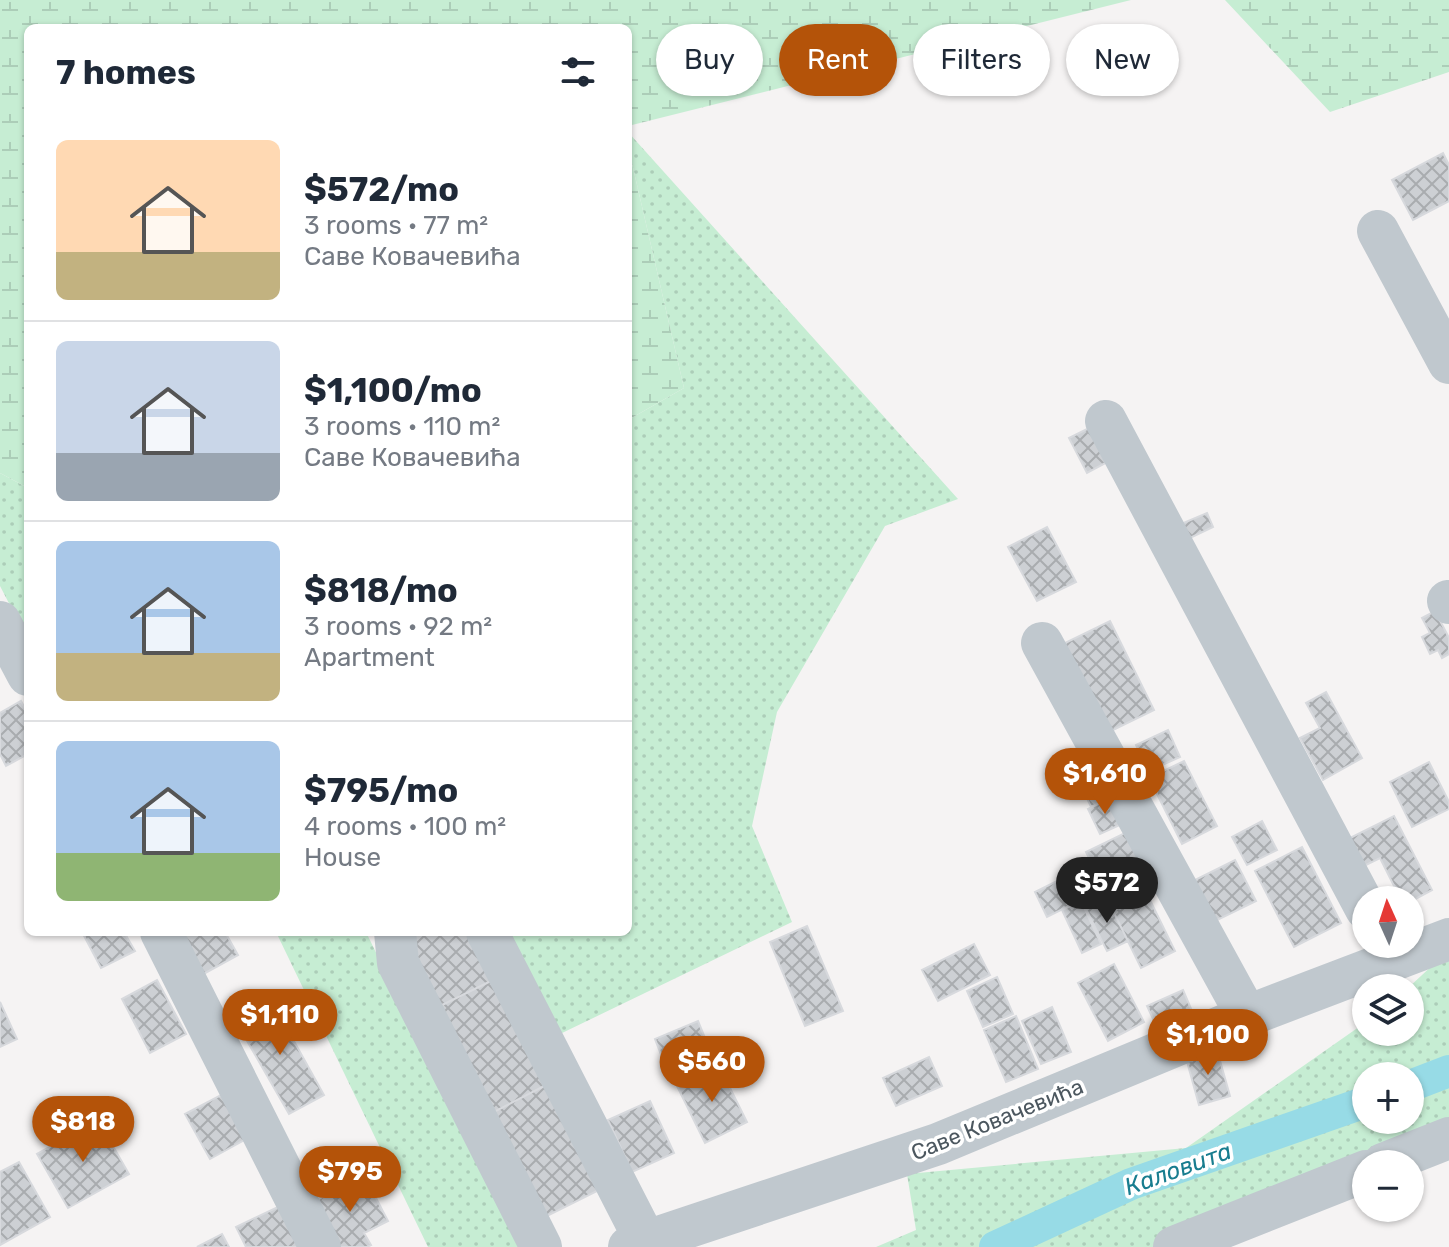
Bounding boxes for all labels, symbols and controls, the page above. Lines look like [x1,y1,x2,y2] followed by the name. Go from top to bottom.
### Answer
[656,24,763,96] chip: Buy
[779,24,897,96] chip: Rent
[913,24,1050,96] chip: Filters
[1066,24,1179,96] chip: New
[556,50,600,94] icon: filters
[56,52,196,93] text: 7 homes
[304,169,459,210] text: $572/mo
[120,172,216,268] icon: home
[304,210,488,241] text: 3 rooms · 77 m²
[304,241,521,272] text: Саве Ковачевића
[304,370,482,411] text: $1,100/mo
[120,373,216,469] icon: home
[304,411,500,442] text: 3 rooms · 110 m²
[304,442,521,473] text: Саве Ковачевића
[304,570,458,611] text: $818/mo
[120,573,216,669] icon: home
[304,611,492,642] text: 3 rooms · 92 m²
[304,642,435,673] text: Apartment
[1040,748,1170,816] pin: $1,610
[1063,758,1147,789] text: $1,610
[304,770,458,811] text: $795/mo
[120,773,216,869] icon: home
[304,811,506,842] text: 4 rooms · 100 m²
[304,842,381,873] text: House
[1060,857,1154,925] pin: $572
[1074,867,1140,898] text: $572
[1352,886,1424,958] north arrow
[1352,886,1424,1222] map controls
[1352,974,1424,1046] button: layers
[215,989,345,1057] pin: $1,110
[240,999,320,1030] text: $1,110
[1143,1009,1273,1077] pin: $1,100
[1166,1019,1250,1050] text: $1,100
[665,1036,759,1104] pin: $560
[678,1046,746,1077] text: $560
[1352,1062,1424,1134] button: +
[907,1073,1087,1166] street label: Саве Ковачевића
[36,1096,130,1164] pin: $818
[50,1106,116,1137] text: $818
[1121,1137,1235,1201] water label: Каловита
[303,1146,397,1214] pin: $795
[1352,1150,1424,1222] button: −
[317,1156,383,1187] text: $795

